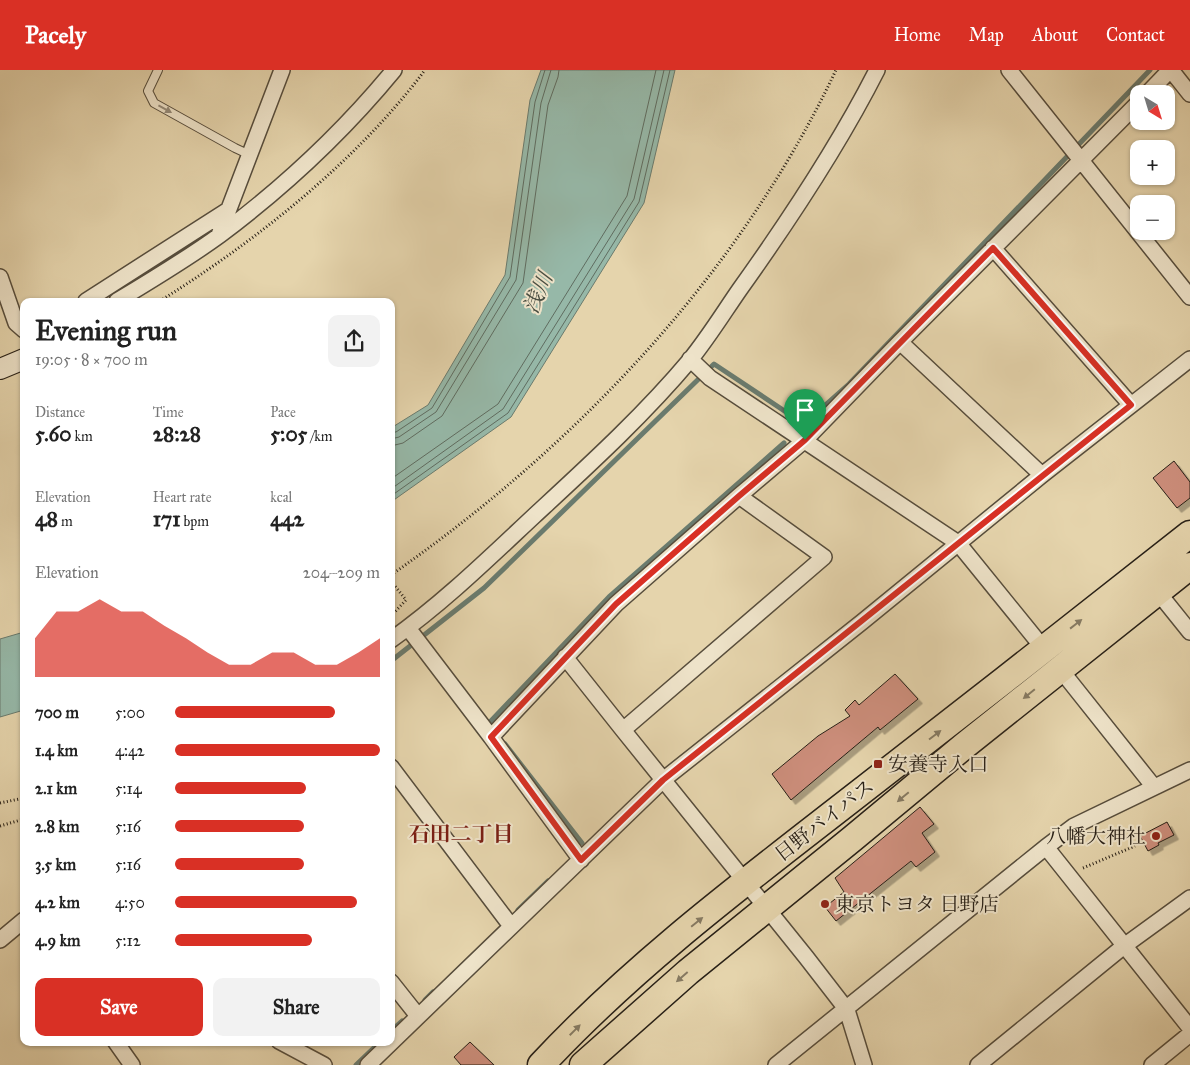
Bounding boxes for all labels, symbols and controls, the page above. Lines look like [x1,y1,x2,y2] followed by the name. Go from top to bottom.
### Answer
[25,20,86,50] text: Pacely
[894,24,941,46] text: Home
[969,24,1004,46] text: Map
[1032,24,1078,46] text: About
[1106,24,1165,46] text: Contact
[1130,85,1175,130] north arrow
[1130,85,1175,240] map controls
[158,104,171,113] one-way arrow
[1130,140,1175,185] button: +
[1130,195,1175,240] button: −
[518,267,559,317] water label: 浅川
[35,313,177,348] text: Evening run
[328,315,380,367] button: share
[35,350,148,369] text: 19:05 · 8 × 700 m
[784,389,826,440] pin
[791,396,819,424] icon: arrive
[35,404,85,421] text: Distance
[153,404,184,421] text: Time
[270,404,296,421] text: Pace
[35,421,72,447] text: 5.60
[153,421,201,447] text: 28:28
[270,421,307,447] text: 5:05
[72,428,93,445] text: km
[307,428,332,445] text: /km
[35,489,91,506] text: Elevation
[153,489,212,506] text: Heart rate
[270,489,292,506] text: kcal
[35,506,58,532] text: 48
[153,506,180,532] text: 171
[270,506,304,532] text: 442
[58,513,73,530] text: m
[180,513,209,530] text: bpm
[35,563,99,582] text: Elevation
[303,563,380,582] text: 204–209 m
[1069,619,1082,630] one-way arrow
[1022,689,1035,699] one-way arrow
[35,703,79,722] text: 700 m
[115,703,145,722] text: 5:00
[928,730,942,740] one-way arrow
[35,741,78,760] text: 1.4 km
[115,741,145,760] text: 4:42
[888,752,988,776] place label: 安養寺入口
[872,758,884,770] marker: 安養寺入口
[769,774,879,866] street label: 日野バイパス
[35,779,77,798] text: 2.1 km
[115,779,142,798] text: 5:14
[897,791,909,802] one-way arrow
[35,817,79,836] text: 2.8 km
[115,817,141,836] text: 5:16
[409,821,514,847] district label: 石田二丁目
[1046,824,1146,848] place label: 八幡大神社
[1150,830,1162,842] marker: 八幡大神社
[35,855,76,874] text: 3.5 km
[115,855,141,874] text: 5:16
[835,892,999,916] place label: 東京トヨタ 日野店
[35,893,80,912] text: 4.2 km
[115,893,145,912] text: 4:50
[819,898,831,910] marker: 東京トヨタ 日野店
[690,916,703,927] one-way arrow
[35,931,81,950] text: 4.9 km
[115,931,141,950] text: 5:12
[675,971,688,982] one-way arrow
[35,978,203,1036] button: Save
[213,978,380,1036] button: Share
[569,1024,581,1036] one-way arrow

